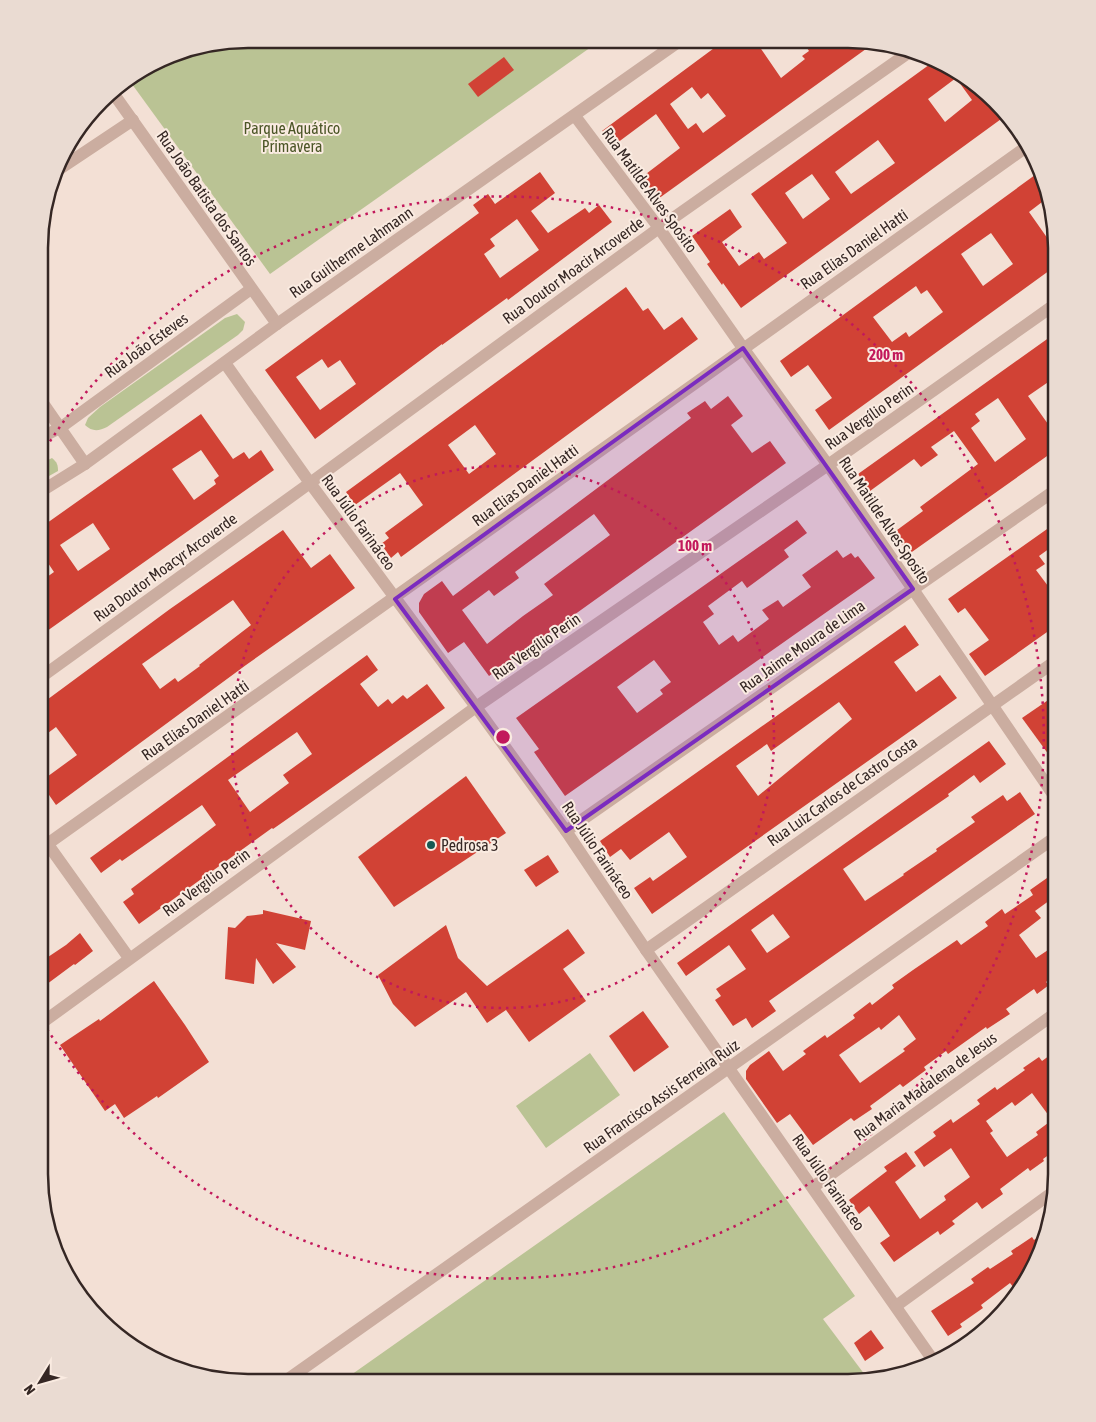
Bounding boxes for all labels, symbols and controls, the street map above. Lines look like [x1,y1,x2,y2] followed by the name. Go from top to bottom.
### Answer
[244,119,340,155] park label: Parque Aquático Primavera
[598,124,701,256] street label: Rua Matilde Alves Sposito
[153,127,261,269] street label: Rua João Batista dos Santos
[286,203,416,301] street label: Rua Guilherme Lahmann
[797,205,911,293] street label: Rua Elias Daniel Hatti
[499,213,647,327] street label: Rua Doutor Moacir Arcoverde
[101,309,191,381] street label: Rua João Esteves
[869,346,903,363] text: 200 m
[821,379,917,454] street label: Rua Vergílio Perin
[469,441,581,529] street label: Rua Elias Daniel Hatti
[835,453,934,588] street label: Rua Matilde Alves Sposito
[318,471,400,573] street label: Rua Júlio Farináceo
[90,509,241,626] street label: Rua Doutor Moacyr Arcoverde
[678,537,712,554] text: 100 m
[736,596,868,696] street label: Rua Jaime Moura de Lima
[488,609,584,684] street label: Rua Vergílio Perin
[138,676,252,764] street label: Rua Elias Daniel Hatti
[494,728,512,746] centre of rings
[764,732,920,850] street label: Rua Luiz Carlos de Castro Costa
[559,798,637,902] street label: Rua Júlio Farináceo
[441,836,499,854] place label: Pedrosa 3
[425,839,437,851] marker: Pedrosa 3
[159,844,254,921] street label: Rua Vergílio Perin
[850,1028,1000,1144] street label: Rua Maria Madalena de Jesus
[580,1035,742,1157] street label: Rua Francisco Assis Ferreira Ruiz
[789,1130,869,1234] street label: Rua Júlio Farináceo
[15,1357,65,1407] north arrow
[21,1382,38,1398] text: N

